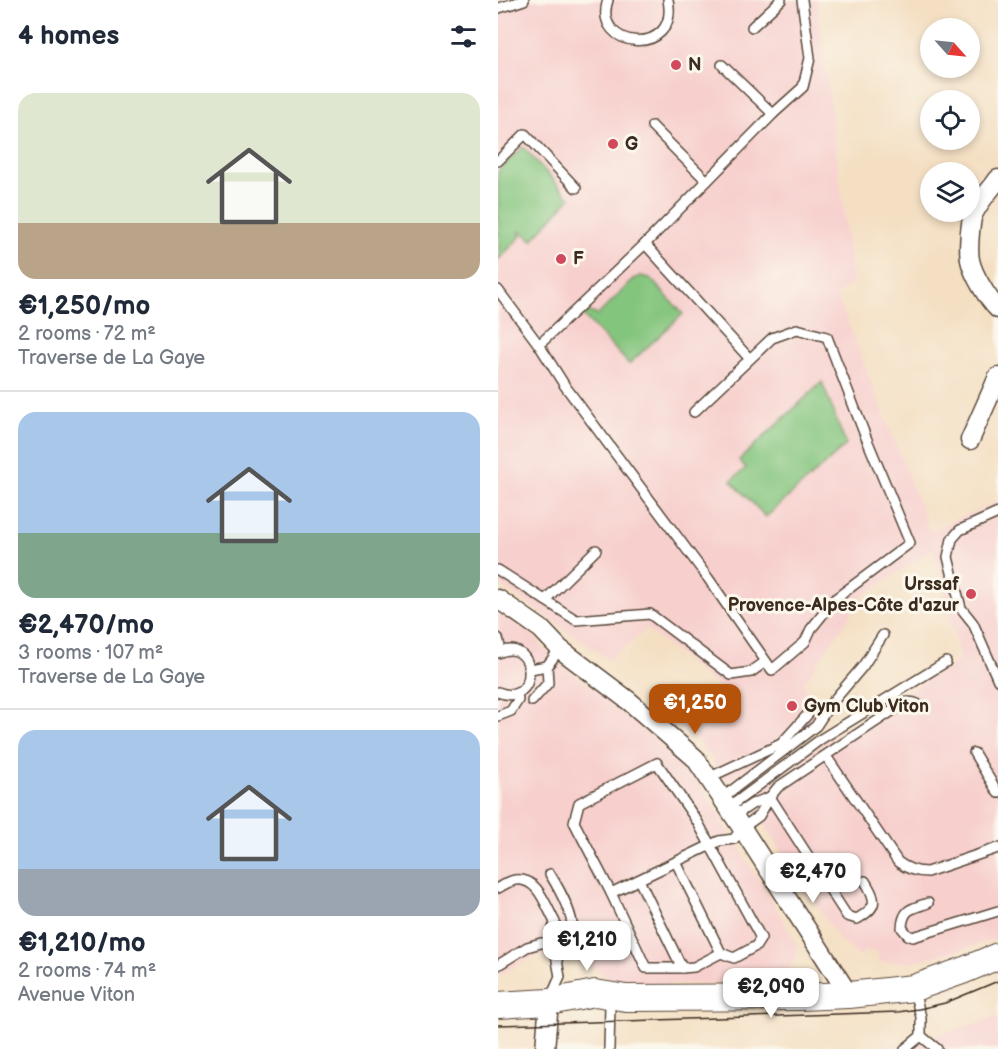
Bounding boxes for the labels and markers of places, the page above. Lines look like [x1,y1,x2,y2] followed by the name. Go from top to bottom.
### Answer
[688,55,702,76] place label: N
[669,58,683,72] marker: N
[625,134,638,155] place label: G
[606,137,620,151] marker: G
[573,249,584,270] place label: F
[554,252,568,266] marker: F
[728,574,960,616] place label: Urssaf Provence-Alpes-Côte d'azur
[964,587,978,601] marker: Urssaf Provence-Alpes-Côte d'azur
[646,684,744,735] pin: €1,250
[804,696,929,717] place label: Gym Club Viton
[785,699,799,713] marker: Gym Club Viton
[764,853,862,904] pin: €2,470
[538,921,636,972] pin: €1,210
[722,968,820,1019] pin: €2,090

